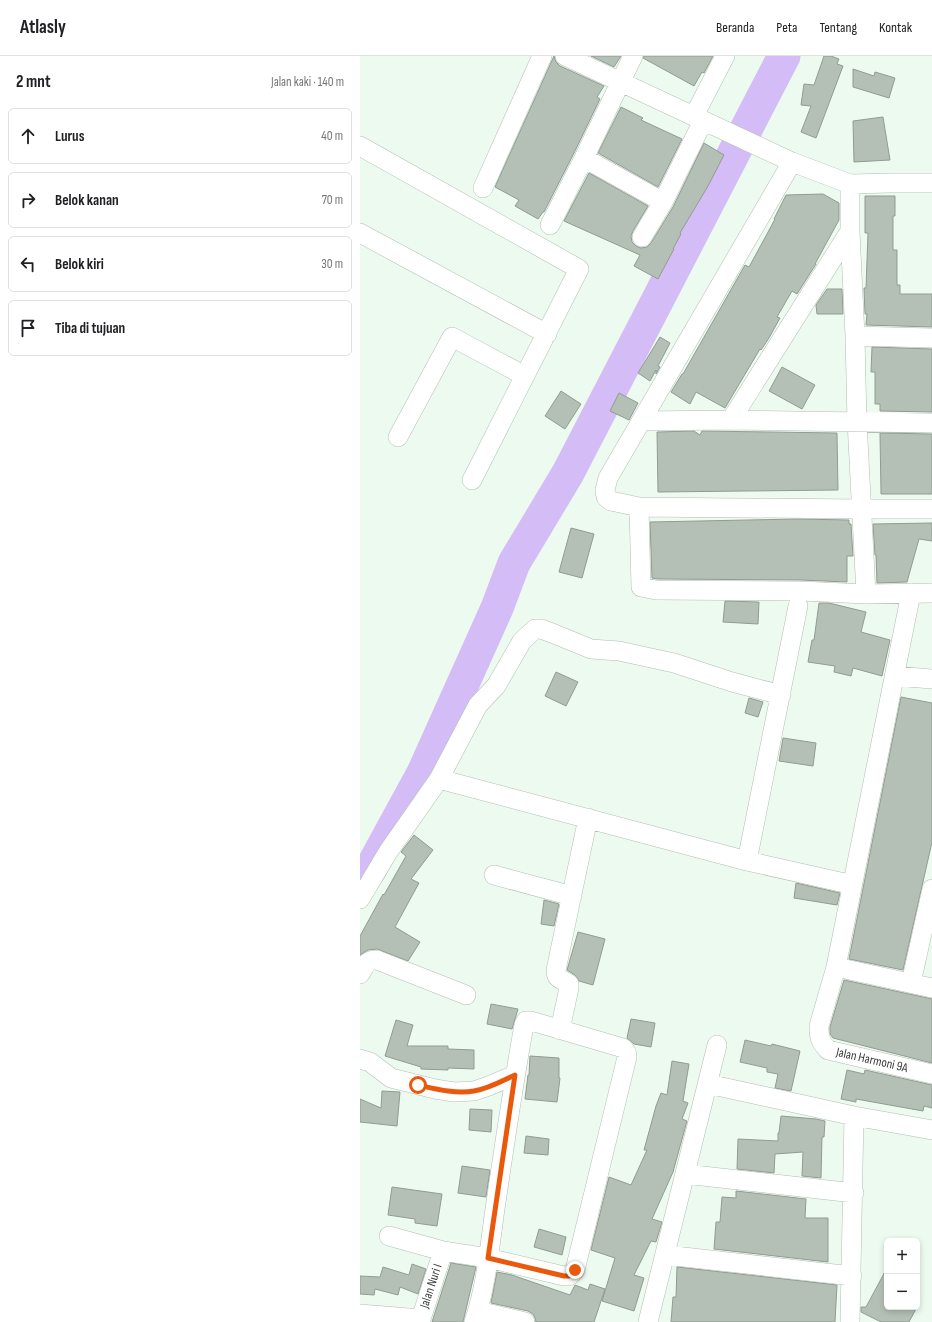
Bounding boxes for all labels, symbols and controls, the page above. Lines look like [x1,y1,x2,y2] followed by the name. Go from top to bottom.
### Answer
[20,16,66,39] text: Atlasly
[716,19,754,36] text: Beranda
[776,19,797,36] text: Peta
[819,19,857,36] text: Tentang
[879,19,912,36] text: Kontak
[16,72,51,92] text: 2 mnt
[271,74,344,90] text: Jalan kaki · 140 m
[17,125,39,147] icon: ahead
[55,127,84,146] text: Lurus
[321,128,343,144] text: 40 m
[17,189,39,211] icon: right
[55,191,119,210] text: Belok kanan
[322,192,343,208] text: 70 m
[17,253,39,275] icon: left
[55,255,104,274] text: Belok kiri
[321,256,343,272] text: 30 m
[17,317,39,339] icon: arrive
[55,319,125,338] text: Tiba di tujuan
[834,1044,910,1076] street label: Jalan Harmoni 9A
[409,1076,427,1094] route start
[884,1238,920,1310] map controls
[884,1238,920,1274] button: +
[566,1261,584,1279] route end
[416,1262,446,1311] street label: Jalan Nuri I
[884,1274,920,1310] button: −

